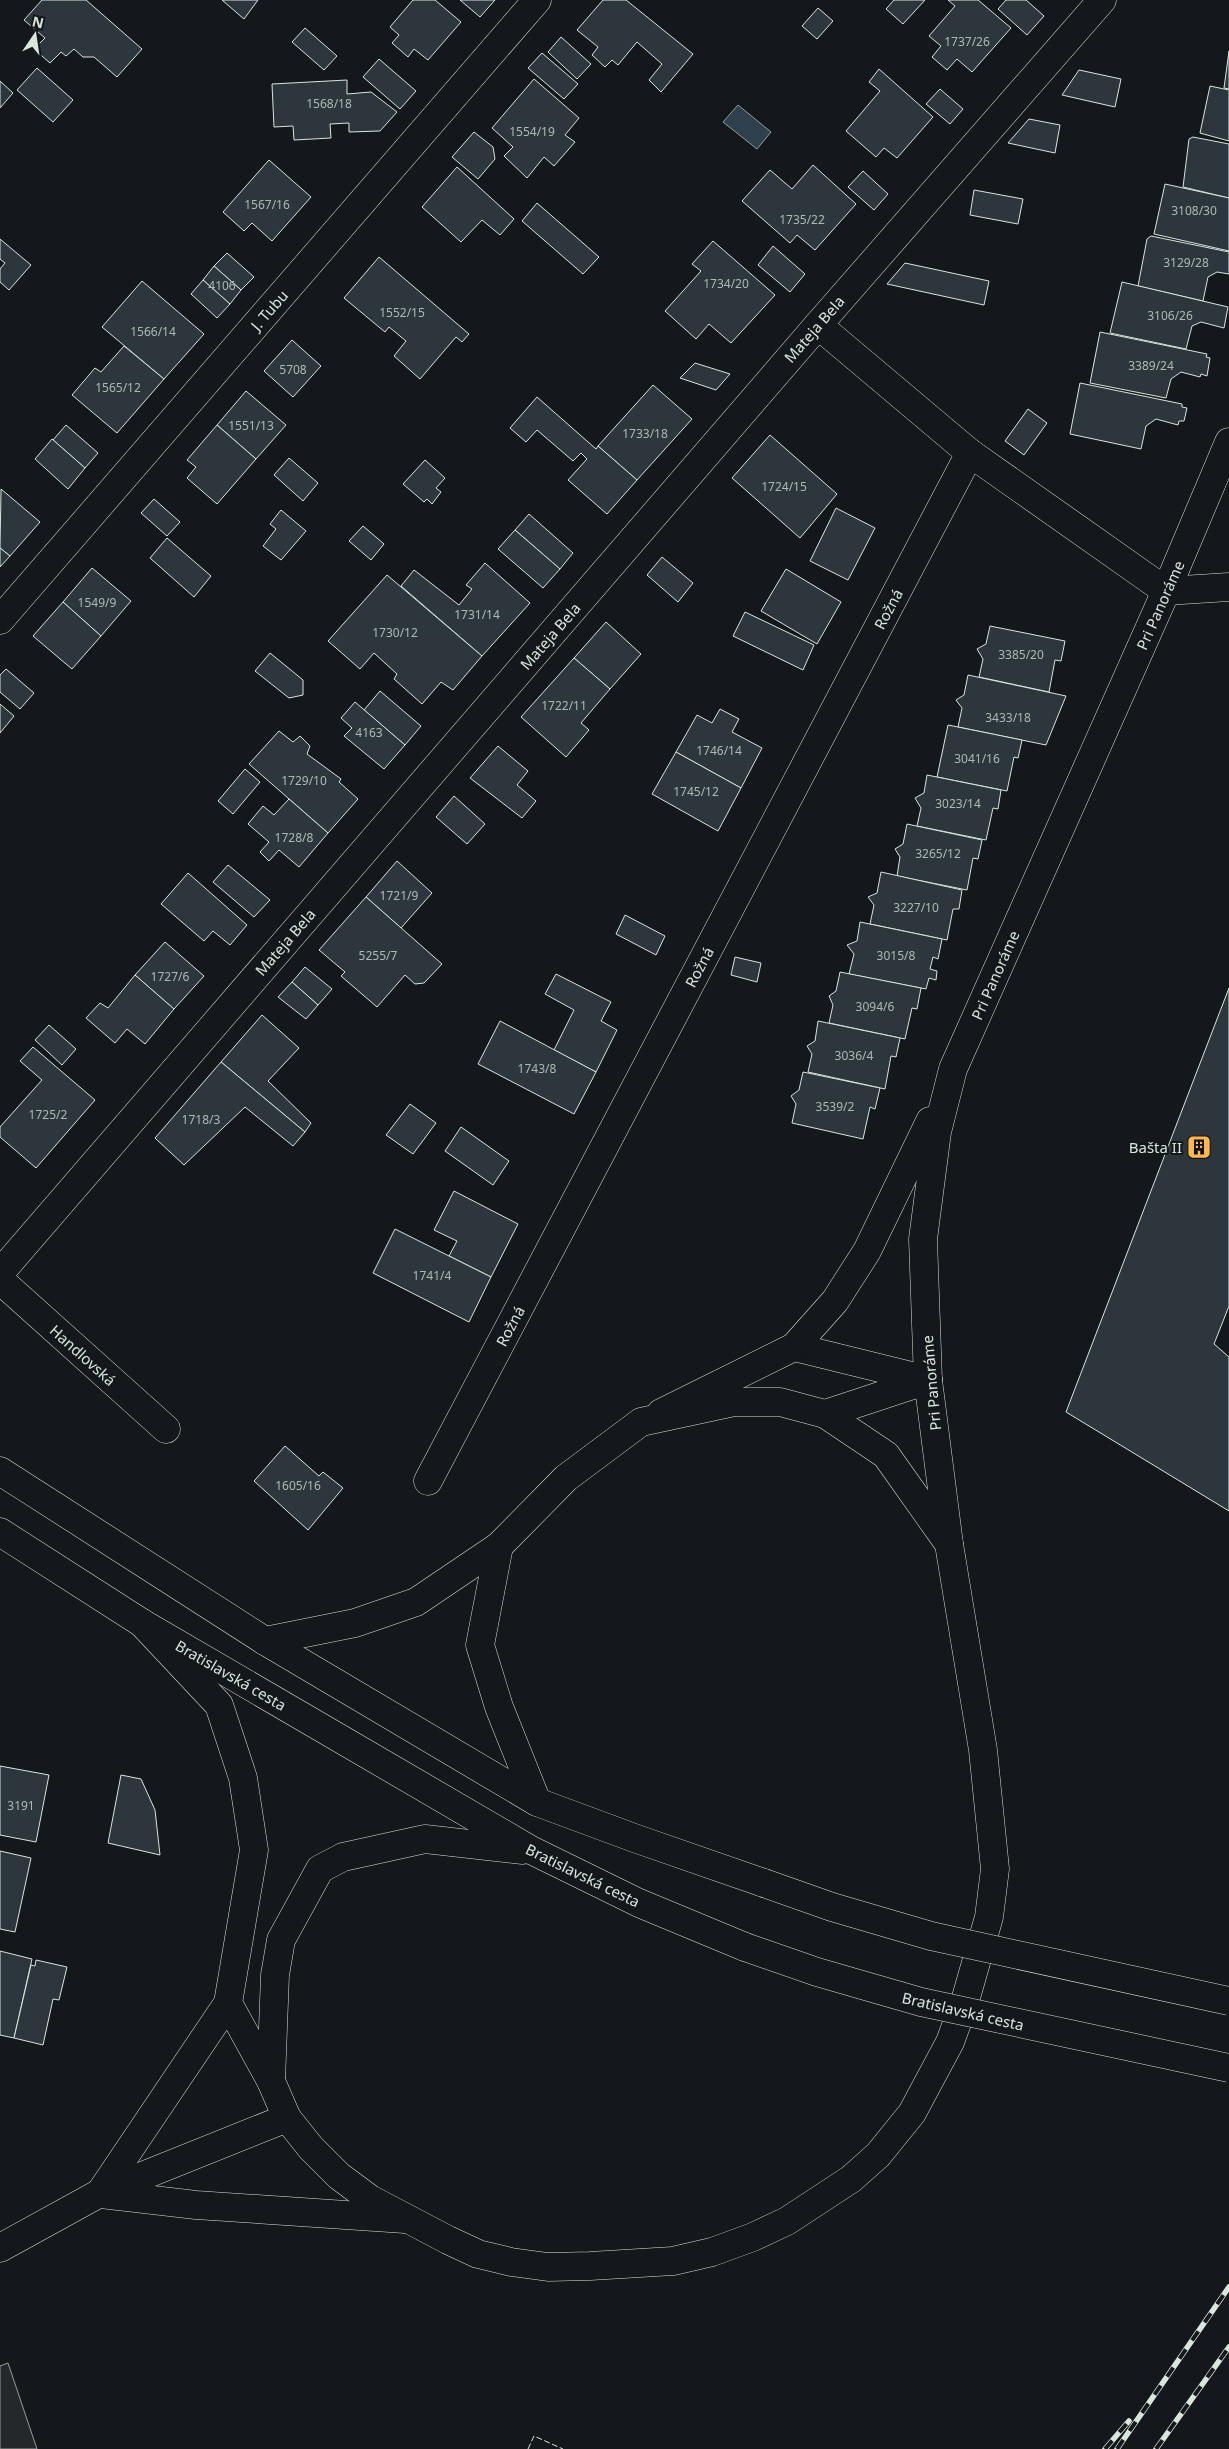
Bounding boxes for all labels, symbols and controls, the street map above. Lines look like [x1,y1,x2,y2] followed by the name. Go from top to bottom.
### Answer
[10,10,60,60] north arrow
[30,11,46,32] text: N
[944,33,990,50] house number: 1737/26
[306,95,352,112] house number: 1568/18
[509,123,555,140] house number: 1554/19
[244,196,290,213] house number: 1567/16
[1171,202,1217,219] house number: 3108/30
[779,211,825,228] house number: 1735/22
[1163,254,1209,271] house number: 3129/28
[703,275,749,292] house number: 1734/20
[208,277,236,294] house number: 4106
[245,286,292,336] street label: J. Tubu
[779,291,849,367] street label: Mateja Bela
[379,304,425,321] house number: 1552/15
[1147,307,1193,324] house number: 3106/26
[130,323,176,340] house number: 1566/14
[1128,357,1174,374] house number: 3389/24
[279,361,307,378] house number: 5708
[95,379,141,396] house number: 1565/12
[228,417,274,434] house number: 1551/13
[622,425,668,442] house number: 1733/18
[761,478,807,495] house number: 1724/15
[1131,557,1189,653] street label: Pri Panoráme
[869,585,907,633] street label: Rožná
[78,594,117,611] house number: 1549/9
[515,598,585,674] street label: Mateja Bela
[454,606,500,623] house number: 1731/14
[372,624,418,641] house number: 1730/12
[998,646,1044,663] house number: 3385/20
[541,697,587,714] house number: 1722/11
[985,709,1031,726] house number: 3433/18
[355,724,383,741] house number: 4163
[696,742,742,759] house number: 1746/14
[954,750,1000,767] house number: 3041/16
[281,772,327,789] house number: 1729/10
[673,783,719,800] house number: 1745/12
[935,795,981,812] house number: 3023/14
[275,829,314,846] house number: 1728/8
[915,845,961,862] house number: 3265/12
[380,887,419,904] house number: 1721/9
[893,899,939,916] house number: 3227/10
[250,904,320,980] street label: Mateja Bela
[966,927,1024,1023] street label: Pri Panoráme
[680,943,718,991] street label: Rožná
[359,947,398,964] house number: 5255/7
[877,947,916,964] house number: 3015/8
[151,968,190,985] house number: 1727/6
[856,998,895,1015] house number: 3094/6
[835,1047,874,1064] house number: 3036/4
[518,1060,557,1077] house number: 1743/8
[816,1098,855,1115] house number: 3539/2
[29,1106,68,1123] house number: 1725/2
[182,1111,221,1128] house number: 1718/3
[1186,1134,1212,1160] building icon: Bašta II
[1129,1137,1182,1157] place label: Bašta II
[413,1267,452,1284] house number: 1741/4
[491,1302,529,1350] street label: Rožná
[46,1320,120,1390] street label: Handlovská
[917,1334,945,1432] street label: Pri Panoráme
[275,1477,321,1494] house number: 1605/16
[172,1635,290,1715] street label: Bratislavská cesta
[7,1797,35,1814] house number: 3191
[523,1839,643,1911] street label: Bratislavská cesta
[900,1987,1026,2035] street label: Bratislavská cesta

